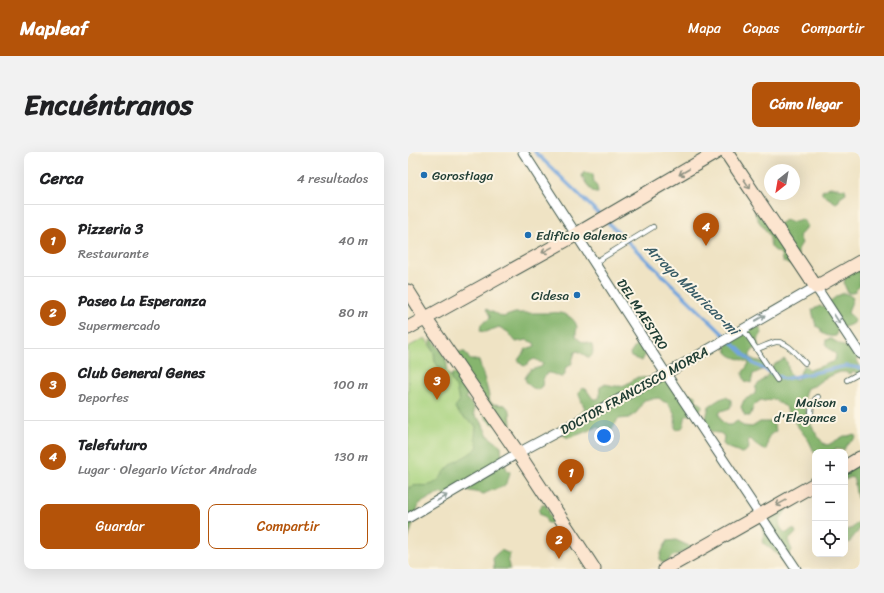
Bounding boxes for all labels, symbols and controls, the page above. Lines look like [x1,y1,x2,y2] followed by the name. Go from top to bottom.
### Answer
[20,12,88,45] text: Mapleaf
[688,16,721,41] text: Mapa
[743,16,780,41] text: Capas
[802,16,864,41] text: Compartir
[24,80,193,129] text: Encuéntranos
[752,82,860,127] button: Cómo llegar
[40,163,83,193] text: Cerca
[432,164,494,187] place label: Gorostiaga
[764,164,800,200] north arrow
[297,167,368,190] text: 4 resultados
[678,168,690,176] one-way arrow
[419,170,429,180] marker: Gorostiaga
[743,179,751,190] one-way arrow
[693,213,719,246] pin: 4
[78,216,143,242] text: Pizzeria 3
[536,224,628,247] place label: Edificio Galenos
[50,229,56,252] text: 1
[338,229,368,252] text: 40 m
[523,230,533,240] marker: Edificio Galenos
[638,237,747,344] water label: Arroyo Mburicao-mi
[78,242,149,265] text: Restaurante
[541,247,553,255] one-way arrow
[611,274,675,355] street label: DEL MAESTRO
[531,284,569,307] place label: Cidesa
[78,288,206,314] text: Paseo La Esperanza
[572,290,582,300] marker: Cidesa
[49,301,57,324] text: 2
[339,301,368,324] text: 80 m
[833,313,841,324] one-way arrow
[78,314,160,337] text: Supermercado
[754,314,766,322] one-way arrow
[556,340,713,441] street label: DOCTOR FRANCISCO MORRA
[78,360,205,386] text: Club General Genes
[424,367,450,400] pin: 3
[49,373,57,396] text: 3
[333,373,368,396] text: 100 m
[78,386,129,409] text: Deportes
[774,391,836,429] place label: Maison d'Elegance
[839,404,849,414] marker: Maison d'Elegance
[594,426,614,446] your location
[78,432,147,458] text: Telefuturo
[49,445,57,468] text: 4
[334,445,368,468] text: 130 m
[812,449,848,557] map controls
[812,449,848,485] button: +
[78,458,257,481] text: Lugar · Olegario Víctor Andrade
[558,459,584,492] pin: 1
[812,485,848,521] button: −
[436,493,448,501] one-way arrow
[775,499,787,507] one-way arrow
[40,504,200,549] button: Guardar
[208,504,368,549] button: Compartir
[812,521,848,557] button: locate
[546,526,572,559] pin: 2

